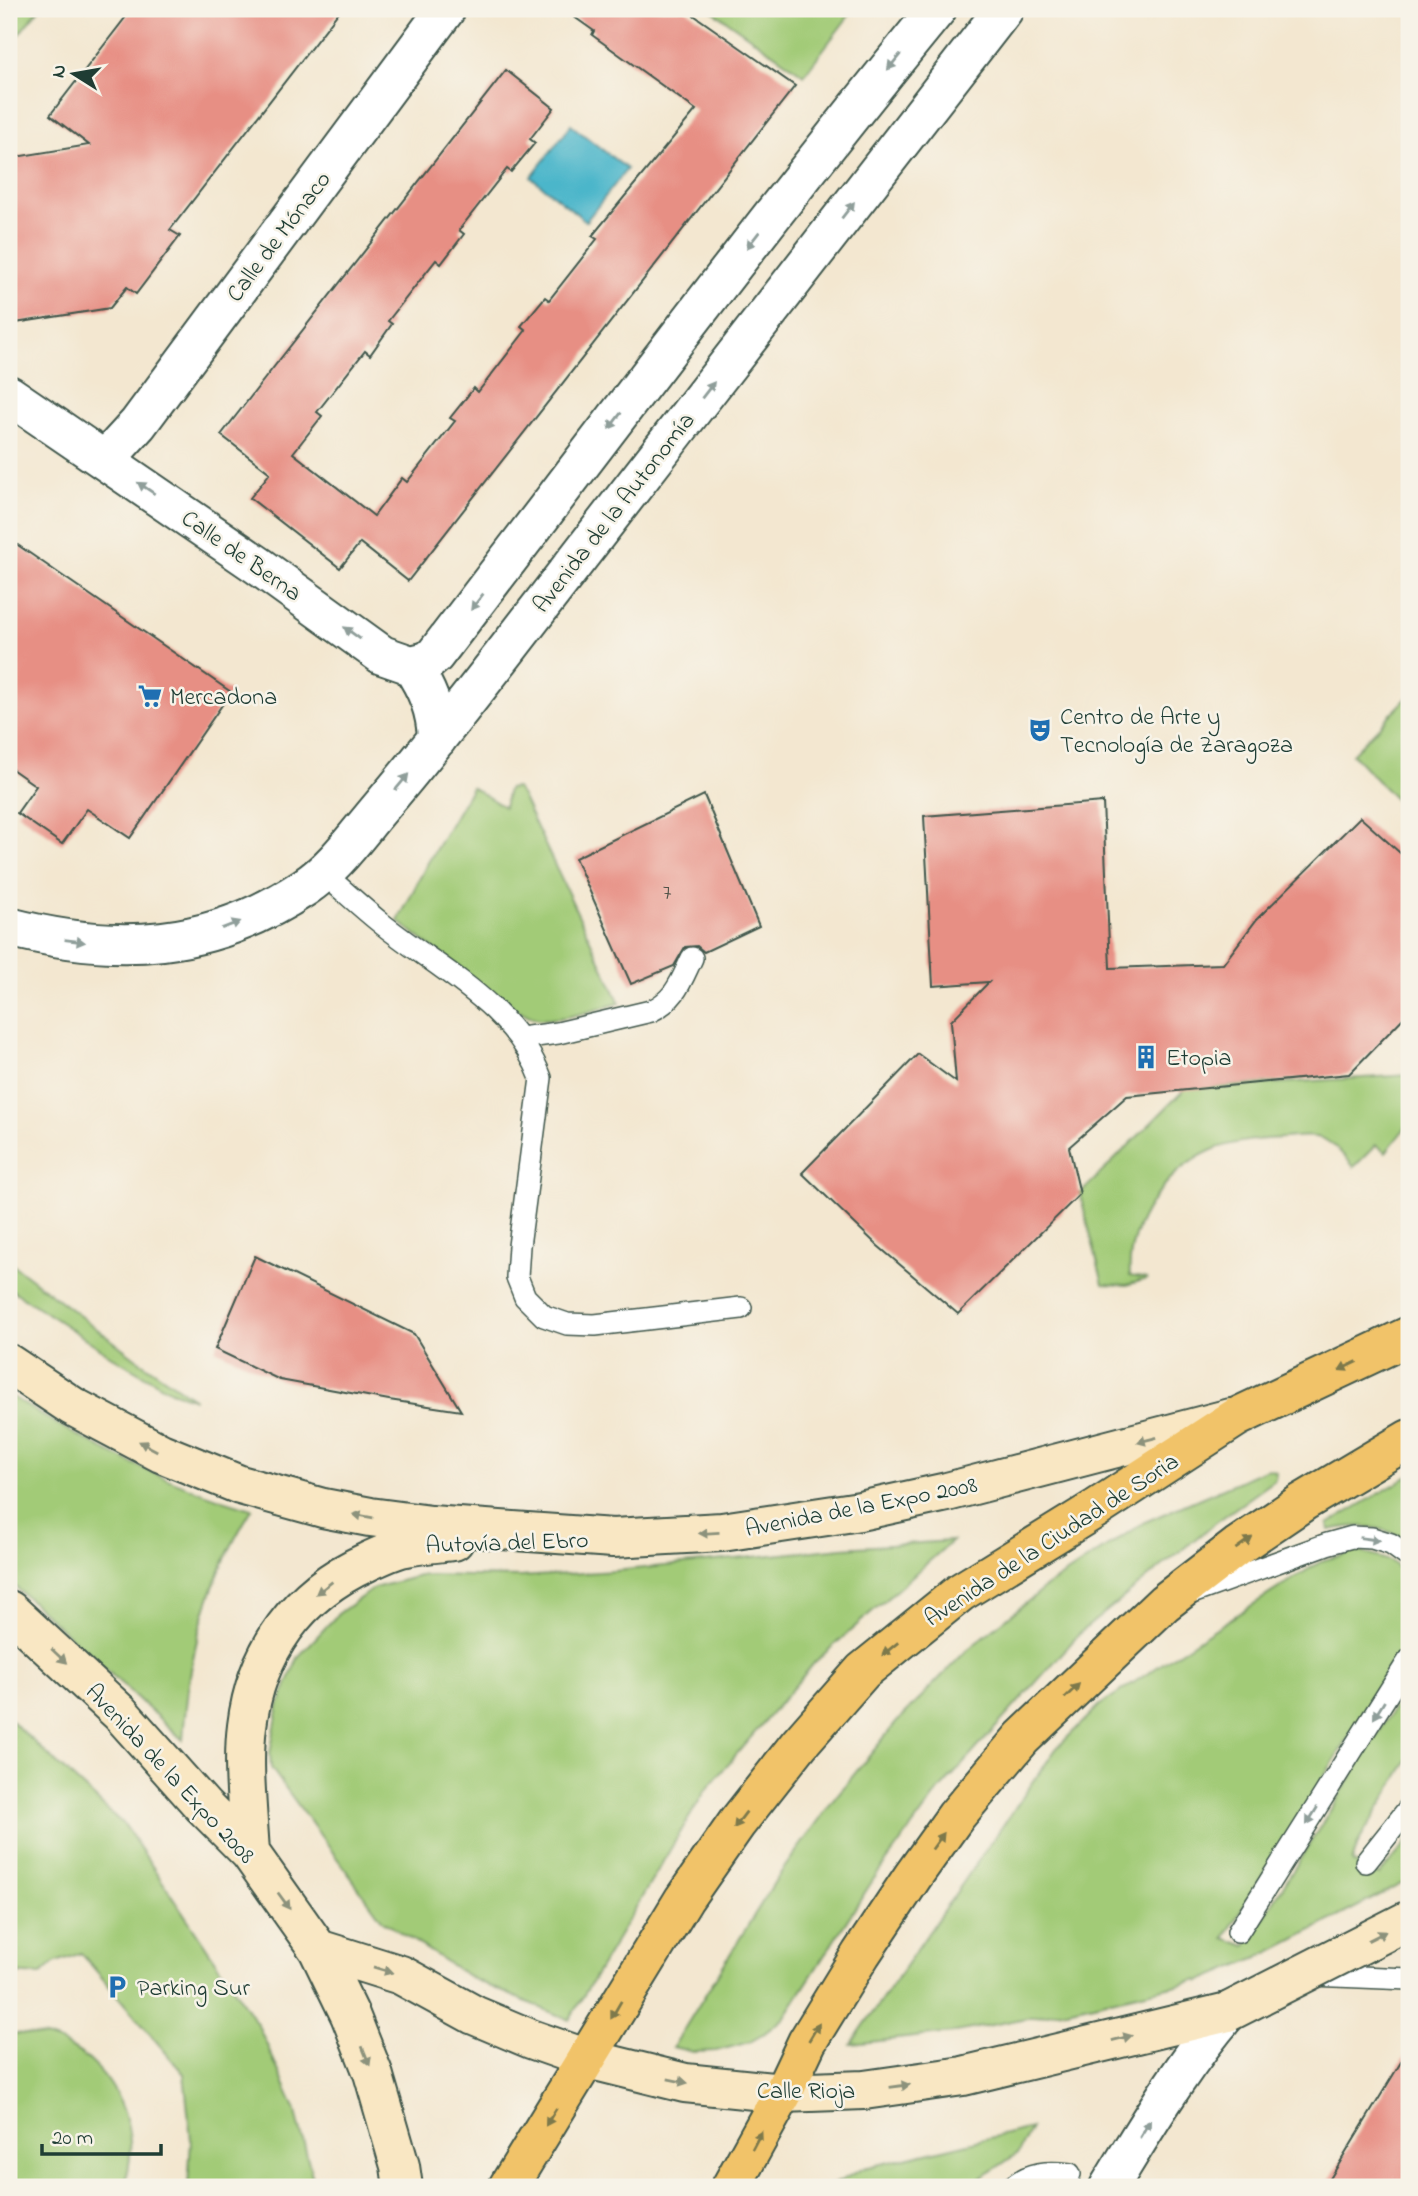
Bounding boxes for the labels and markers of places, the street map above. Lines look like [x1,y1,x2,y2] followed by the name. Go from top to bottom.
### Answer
[170,681,277,716] place label: Mercadona
[136,682,164,710] supermarket icon: Mercadona
[1060,701,1293,764] place label: Centro de Arte y Tecnología de Zaragoza
[1026,716,1054,744] theatre icon: Centro de Arte y Tecnología de Zaragoza
[1166,1042,1231,1077] place label: Etopia
[1132,1043,1160,1071] building icon: Etopia
[137,1972,250,2007] place label: Parking Sur
[103,1973,131,2001] parking icon: Parking Sur

